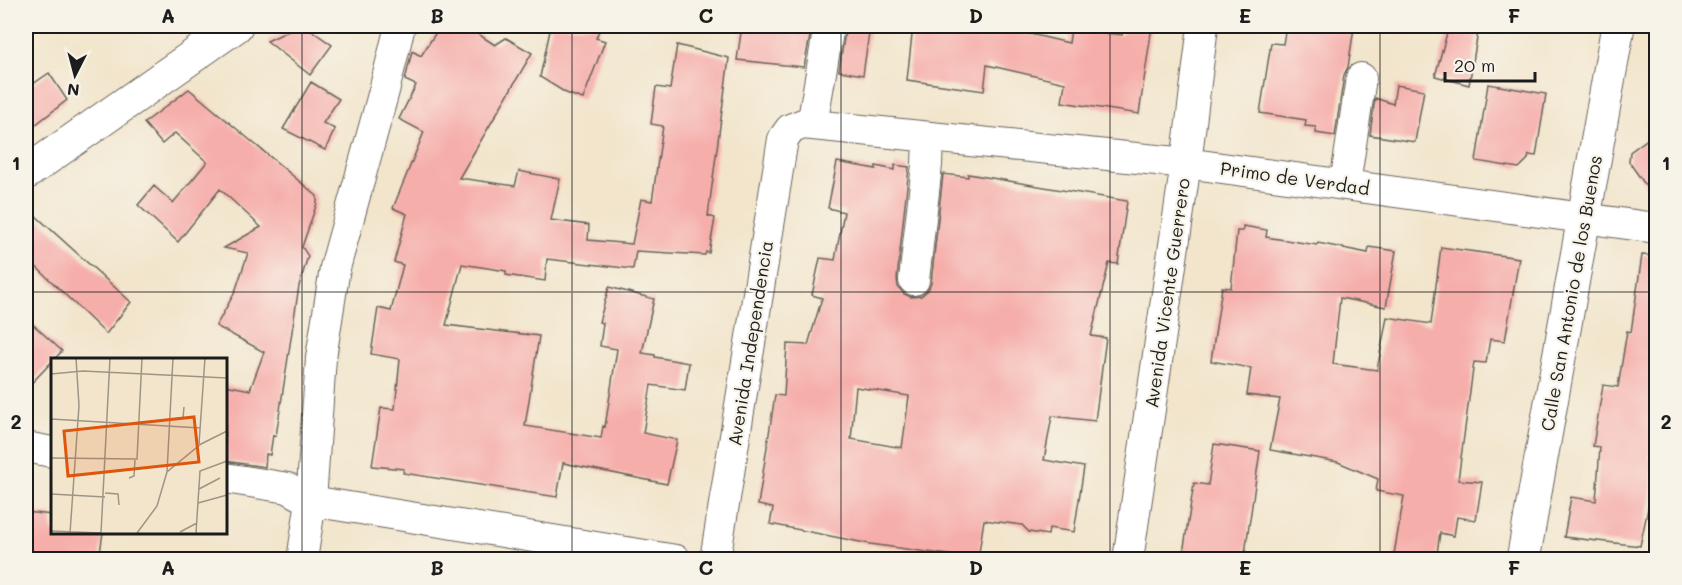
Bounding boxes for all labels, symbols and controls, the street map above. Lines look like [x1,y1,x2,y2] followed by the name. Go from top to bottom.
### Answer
[161,2,175,28] text: A
[430,2,444,28] text: B
[699,2,714,28] text: C
[969,2,983,28] text: D
[1239,2,1251,28] text: E
[1508,2,1521,28] text: F
[45,45,105,105] north arrow
[1445,45,1535,83] scale bar
[1454,53,1495,77] text: 20 m
[66,79,81,101] text: N
[12,149,20,175] text: 1
[1662,149,1670,175] text: 1
[1535,153,1607,433] street label: Calle San Antonio de los Buenos
[1219,156,1371,200] street label: Primo de Verdad
[1139,176,1195,410] street label: Avenida Vicente Guerrero
[722,239,778,447] street label: Avenida Independencia
[51,358,226,534] inset map
[10,408,22,434] text: 2
[1660,408,1672,434] text: 2
[161,554,175,580] text: A
[430,554,444,580] text: B
[699,554,714,580] text: C
[969,554,983,580] text: D
[1239,554,1251,580] text: E
[1508,554,1521,580] text: F

